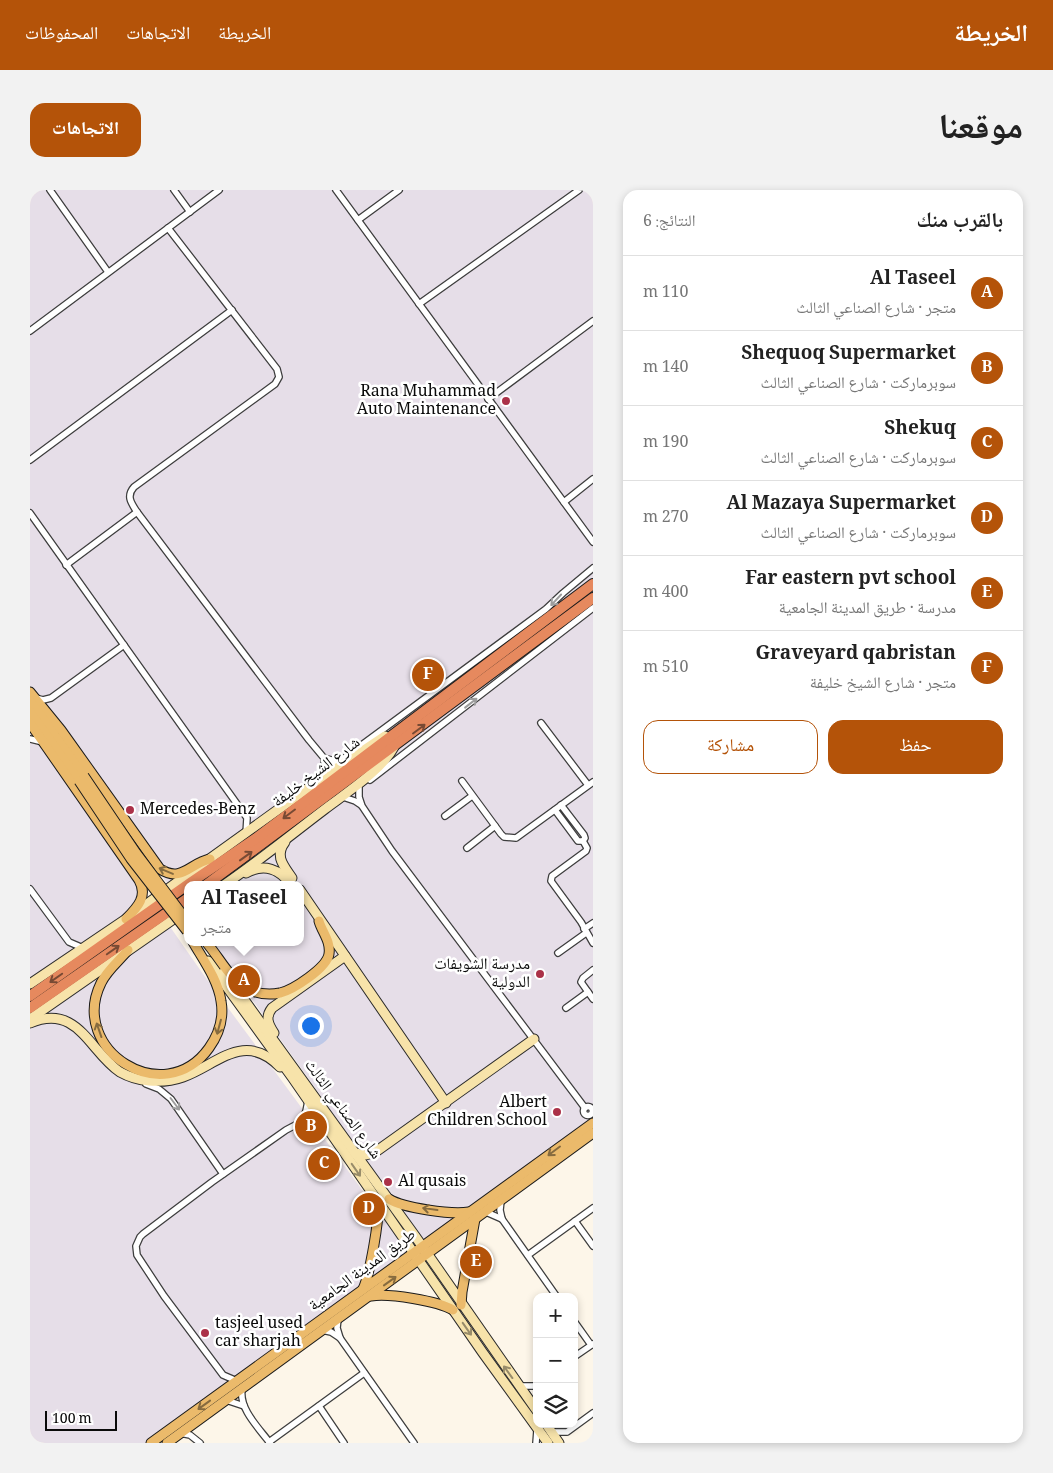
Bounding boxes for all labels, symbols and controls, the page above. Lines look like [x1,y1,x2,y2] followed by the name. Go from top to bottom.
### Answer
[954,15,1028,56] text: الخريطة
[25,20,98,50] text: المحفوظات
[126,20,190,50] text: الاتجاهات
[218,20,271,50] text: الخريطة
[938,101,1023,160] text: موقعنا
[30,103,141,157] button: الاتجاهات
[916,205,1003,240] text: بالقرب منك
[643,209,696,236] text: النتائج: 6
[870,264,956,296] text: Al Taseel
[643,280,689,307] text: 110 m
[981,280,993,307] text: A
[796,296,956,323] text: متجر · شارع الصناعي الثالث
[741,339,956,371] text: Shequoq Supermarket
[643,355,689,382] text: 140 m
[981,355,993,382] text: B
[760,371,956,398] text: سوبرماركت · شارع الصناعي الثالث
[357,379,496,424] place label: Rana Muhammad Auto Maintenance
[500,395,512,407] marker: Rana Muhammad Auto Maintenance
[884,414,956,446] text: Shekuq
[643,430,689,457] text: 190 m
[982,430,992,457] text: C
[760,446,956,473] text: سوبرماركت · شارع الصناعي الثالث
[727,489,956,521] text: Al Mazaya Supermarket
[643,505,689,532] text: 270 m
[981,505,993,532] text: D
[760,521,956,548] text: سوبرماركت · شارع الصناعي الثالث
[745,564,956,596] text: Far eastern pvt school
[643,580,689,607] text: 400 m
[982,580,992,607] text: E
[550,593,562,606] one-way arrow
[779,596,956,623] text: مدرسة · طريق المدينة الجامعية
[756,639,956,671] text: Graveyard qabristan
[643,655,689,682] text: 510 m
[982,655,992,682] text: F
[412,656,444,694] pin: F
[810,671,956,698] text: متجر · شارع الشيخ خليفة
[464,698,477,709] one-way arrow
[643,720,818,774] button: مشاركة
[828,720,1003,774] button: حفظ
[412,723,425,734] one-way arrow
[267,731,367,815] street label: شارع الشيخ خليفة
[140,797,256,824] place label: Mercedes-Benz
[124,804,136,816] marker: Mercedes-Benz
[282,809,296,819] one-way arrow
[239,851,253,861] one-way arrow
[159,865,174,875] one-way arrow
[184,881,304,946] popup
[201,884,287,916] text: Al Taseel
[201,916,231,943] text: متجر
[106,945,120,955] one-way arrow
[434,952,530,997] place label: مدرسة الشويفات الدولية
[228,962,260,1000] pin: A
[534,968,546,980] marker: مدرسة الشويفات الدولية
[49,973,63,983] one-way arrow
[298,1013,324,1039] your location
[214,1018,223,1034] one-way arrow
[94,1023,103,1038] one-way arrow
[296,1054,388,1166] street label: شارع الصناعي الثالث
[427,1090,547,1135] place label: Albert Children School
[169,1097,180,1111] one-way arrow
[551,1106,563,1118] marker: Albert Children School
[295,1108,327,1146] pin: B
[308,1145,340,1183] pin: C
[548,1146,561,1157] one-way arrow
[351,1163,361,1177] one-way arrow
[398,1169,466,1196] place label: Al qusais
[382,1176,394,1188] marker: Al qusais
[353,1190,385,1228] pin: D
[422,1204,438,1214] one-way arrow
[304,1223,422,1319] street label: طريق المدينة الجامعية
[460,1243,492,1281] pin: E
[383,1276,397,1286] one-way arrow
[533,1293,578,1428] map controls
[533,1293,578,1338] button: +
[215,1311,303,1356] place label: tasjeel used car sharjah
[462,1322,472,1336] one-way arrow
[199,1327,211,1339] marker: tasjeel used car sharjah
[533,1338,578,1383] button: −
[503,1365,513,1379] one-way arrow
[533,1383,578,1428] button: layers
[197,1400,211,1410] one-way arrow
[45,1408,118,1431] scale bar
[52,1408,92,1432] text: 100 m

